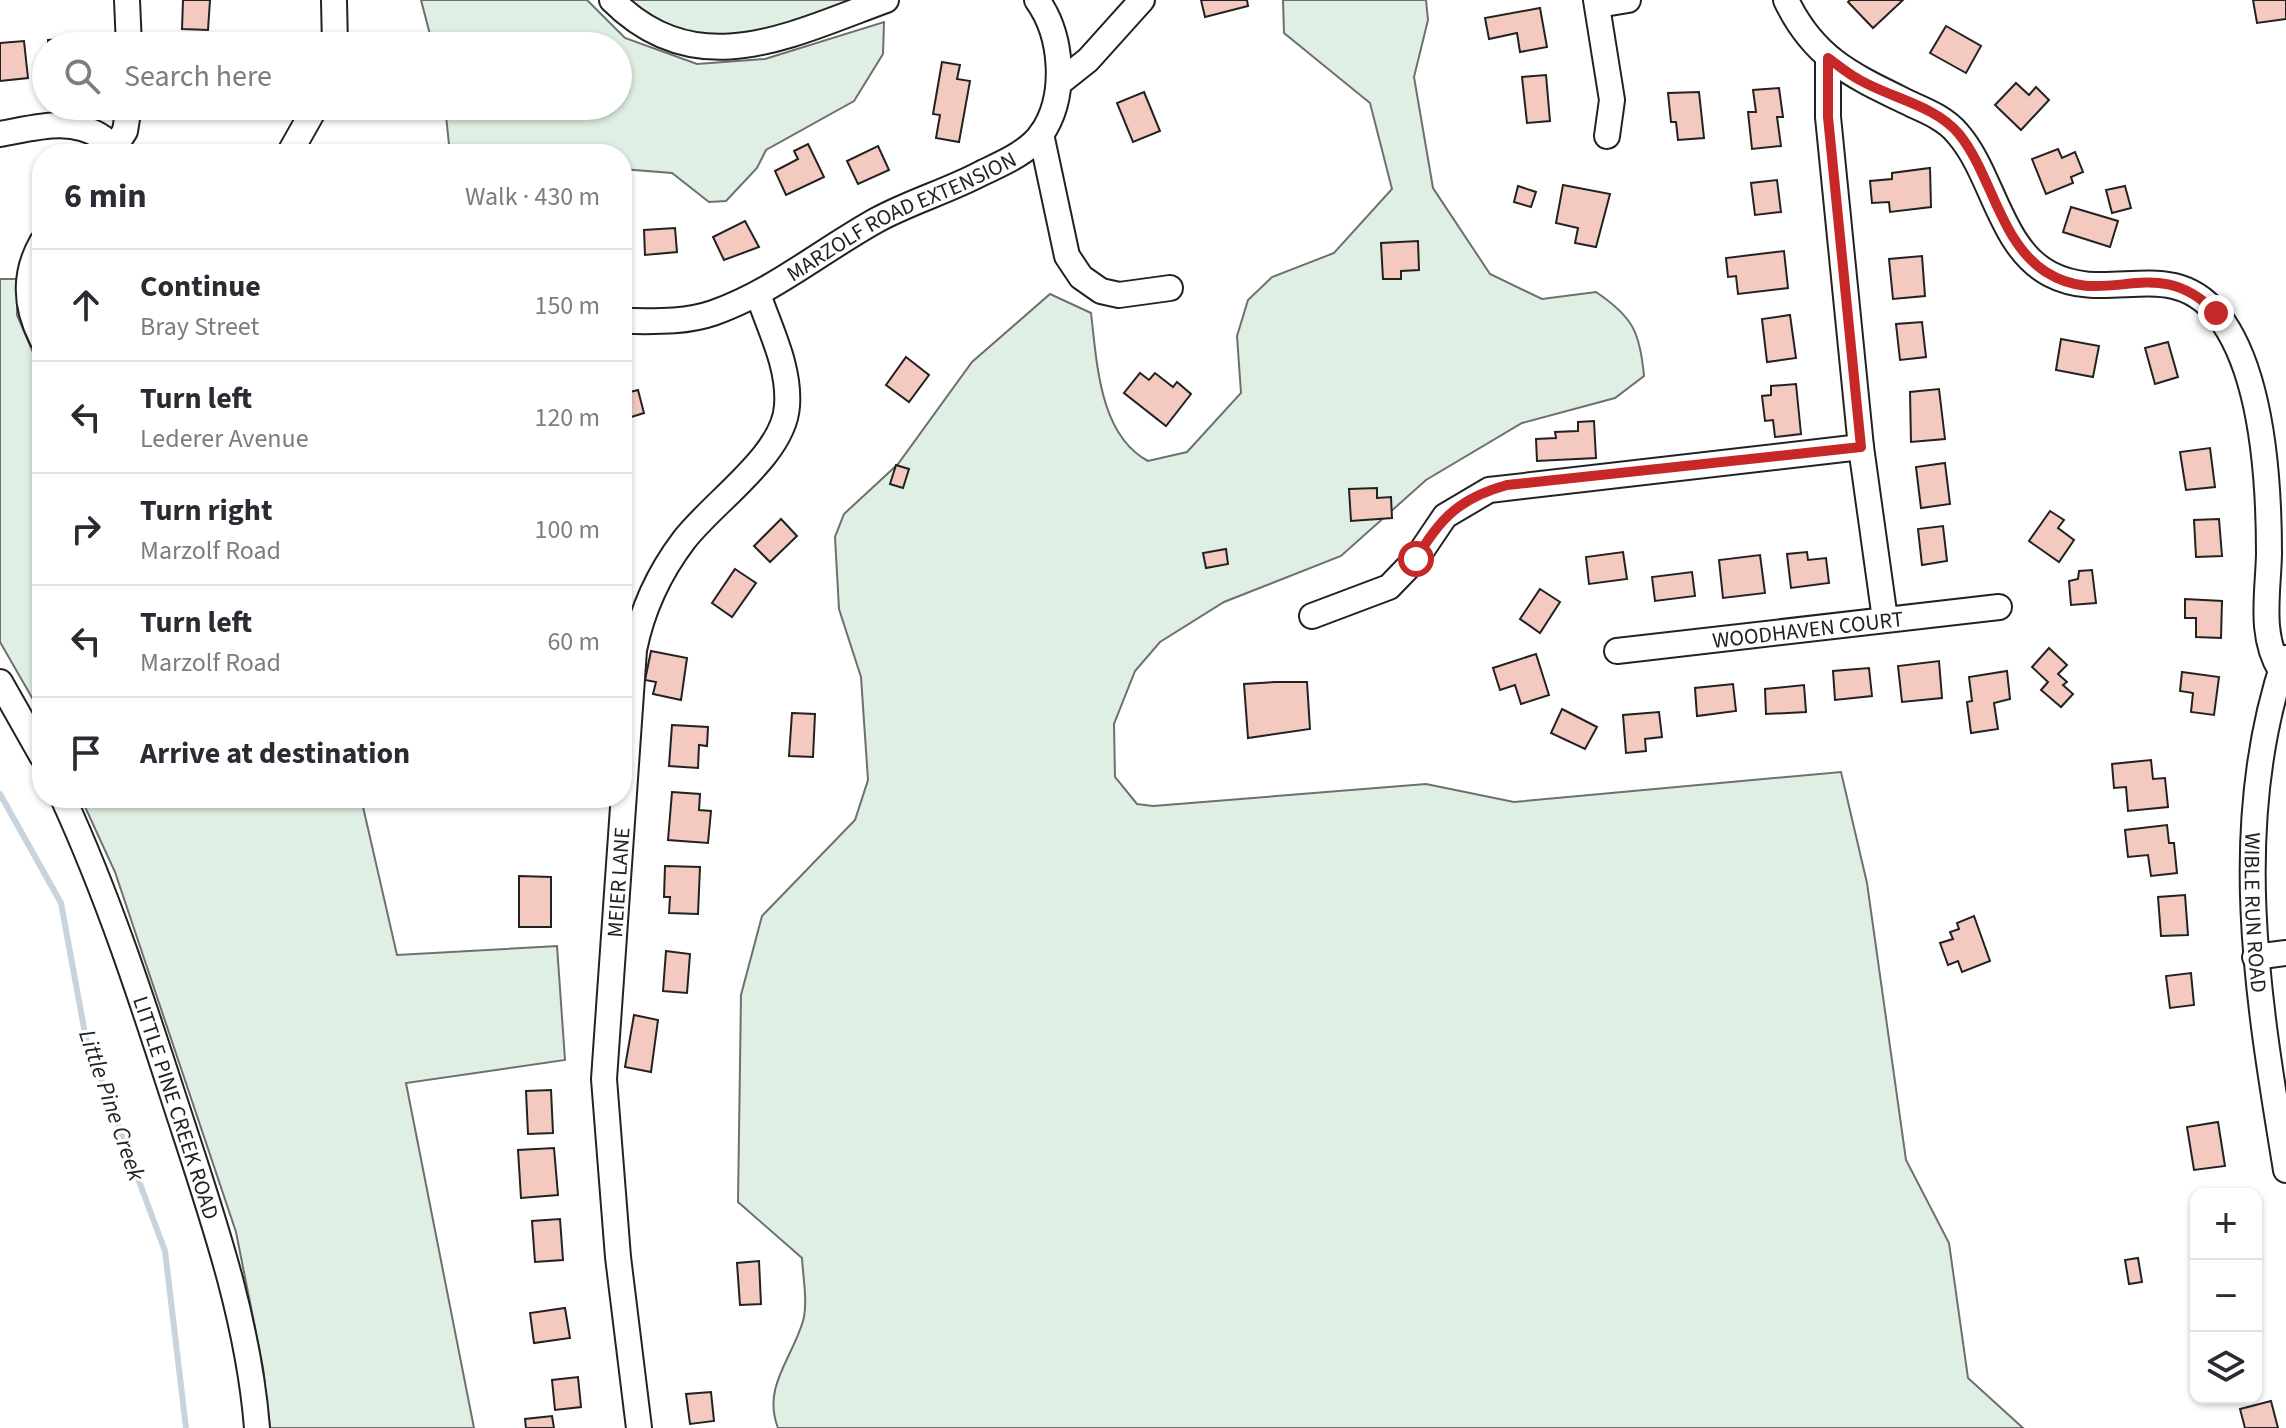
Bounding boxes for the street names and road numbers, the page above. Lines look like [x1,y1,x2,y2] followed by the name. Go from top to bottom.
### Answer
[780,144,1022,290] street label: MARZOLF ROAD EXTENSION
[1711,603,1905,657] street label: WOODHAVEN COURT
[599,826,639,939] street label: MEIER LANE
[2236,832,2275,994] street label: WIBLE RUN ROAD
[124,992,227,1224] street label: LITTLE PINE CREEK ROAD

